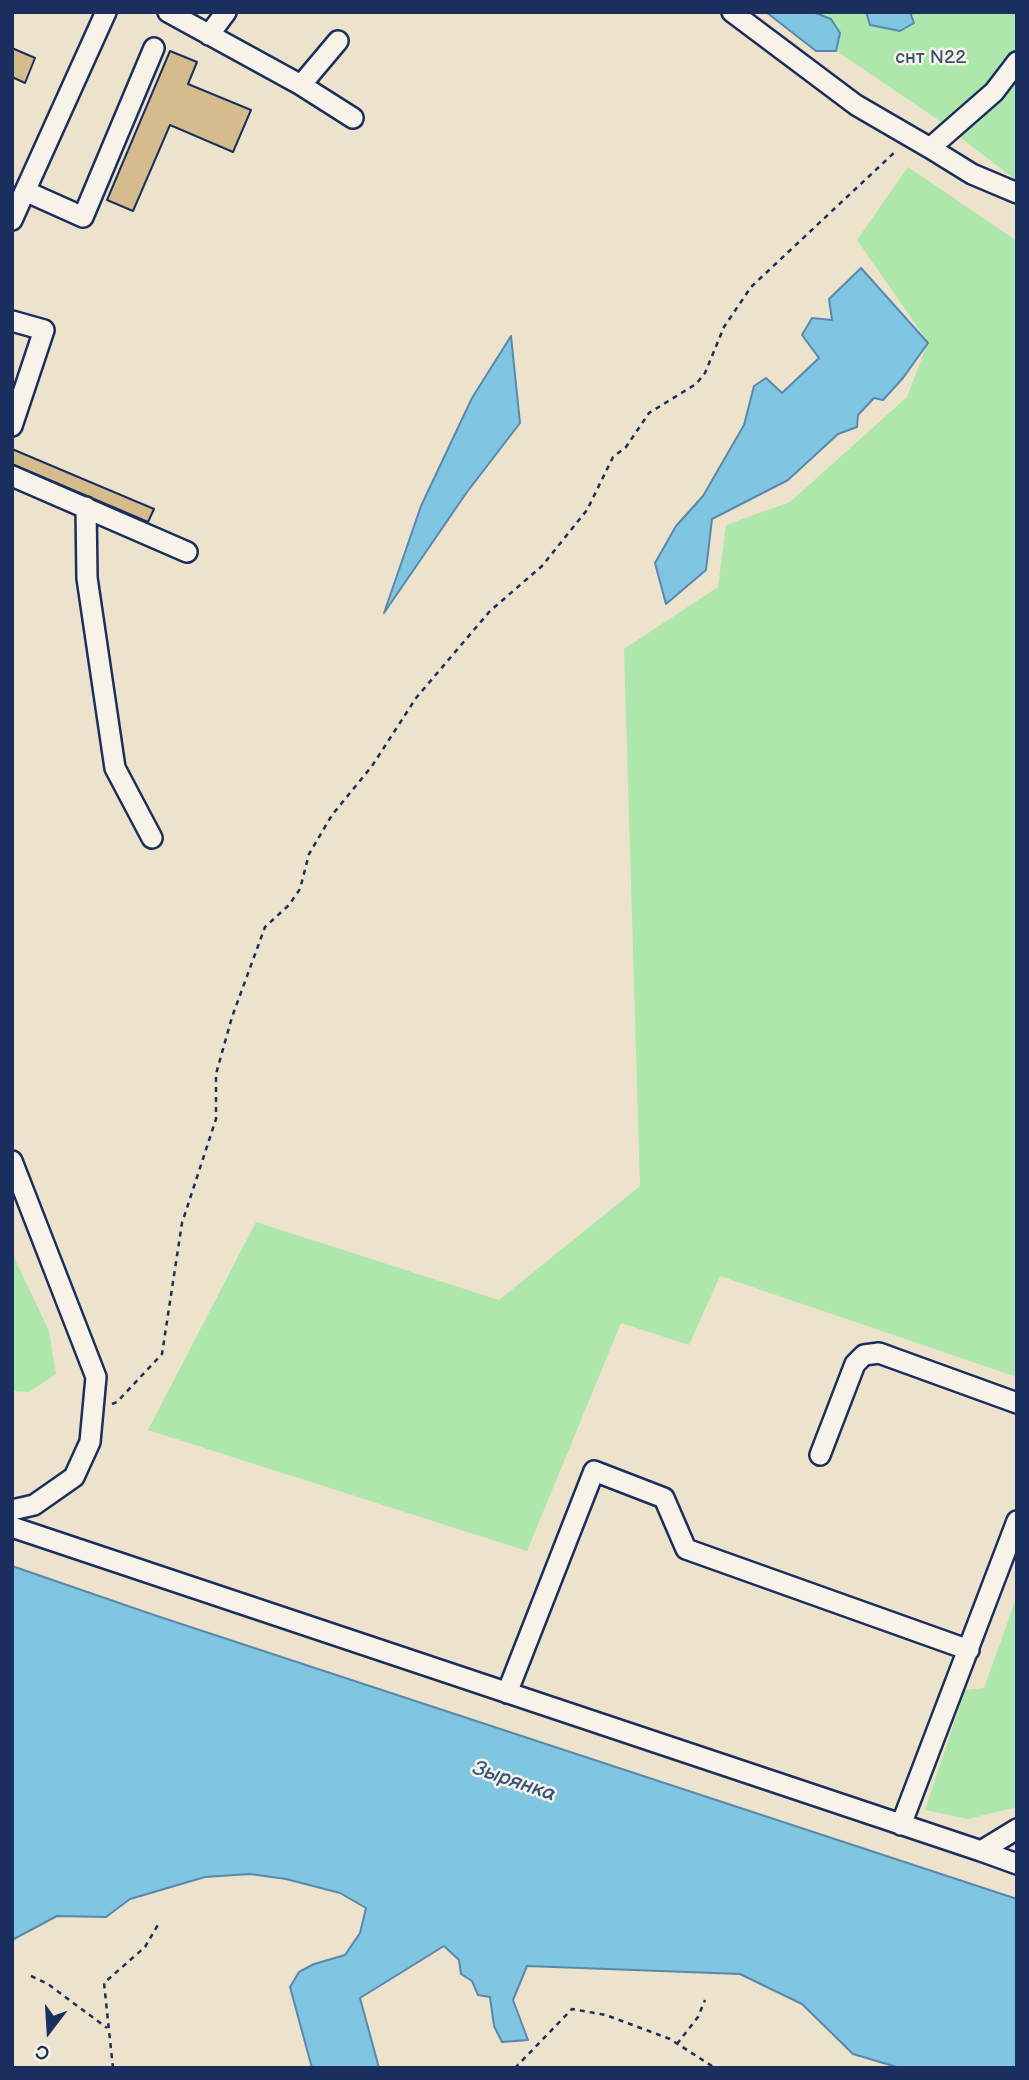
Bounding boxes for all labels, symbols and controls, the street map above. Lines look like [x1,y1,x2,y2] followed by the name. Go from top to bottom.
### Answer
[896,47,966,69] park label: снт N22
[469,1756,559,1808] water label: Зырянка
[14,1996,84,2066] north arrow
[33,2039,52,2064] text: С

